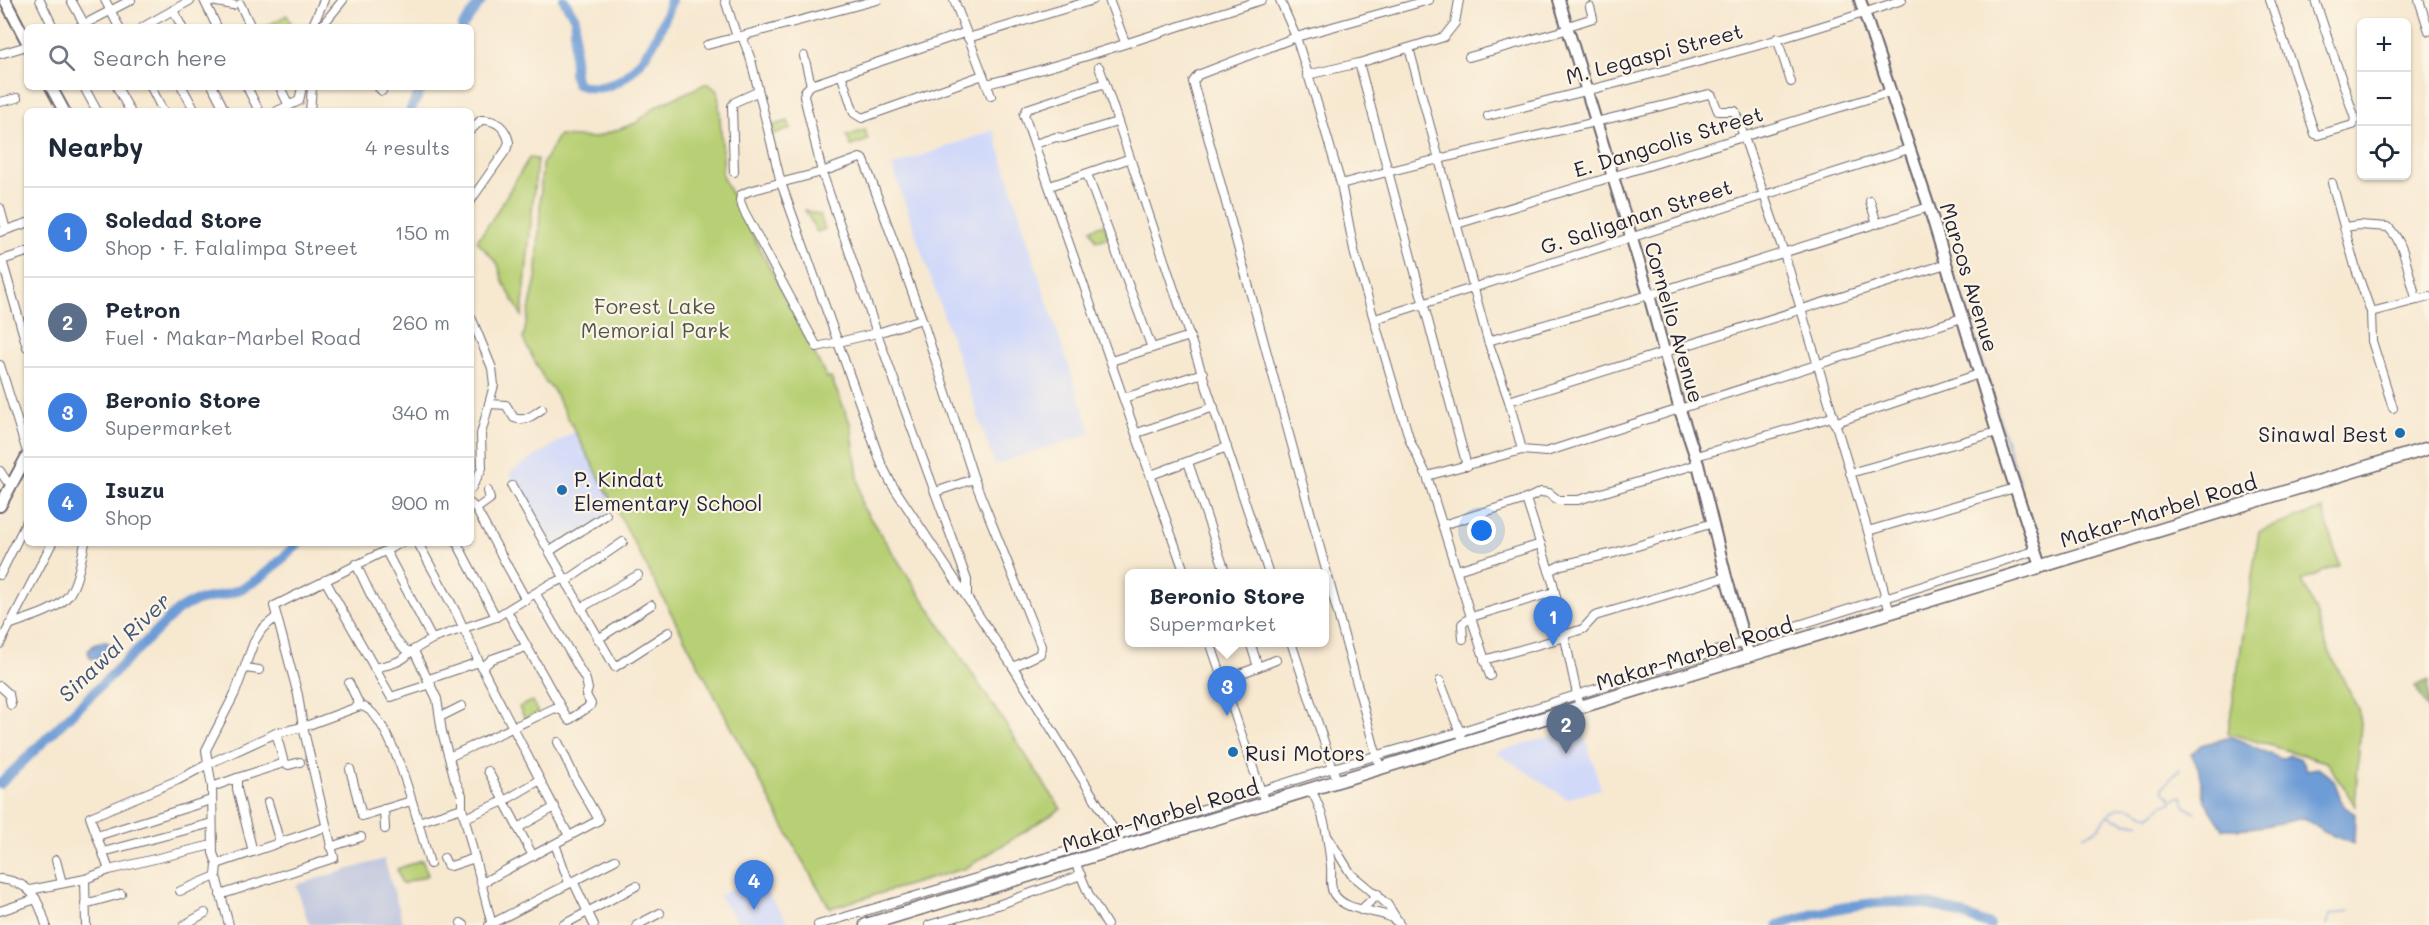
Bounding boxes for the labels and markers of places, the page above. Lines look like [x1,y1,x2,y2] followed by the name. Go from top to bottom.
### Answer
[2258,420,2388,447] place label: Sinawal Best
[2393,426,2407,440] marker: Sinawal Best
[574,465,762,516] place label: P. Kindat Elementary School
[555,483,569,497] marker: P. Kindat Elementary School
[1534,596,1572,646] pin: 1
[1208,666,1246,716] pin: 3
[1546,704,1586,754] pin: 2
[1245,739,1365,766] place label: Rusi Motors
[1226,745,1240,759] marker: Rusi Motors
[734,860,774,910] pin: 4

